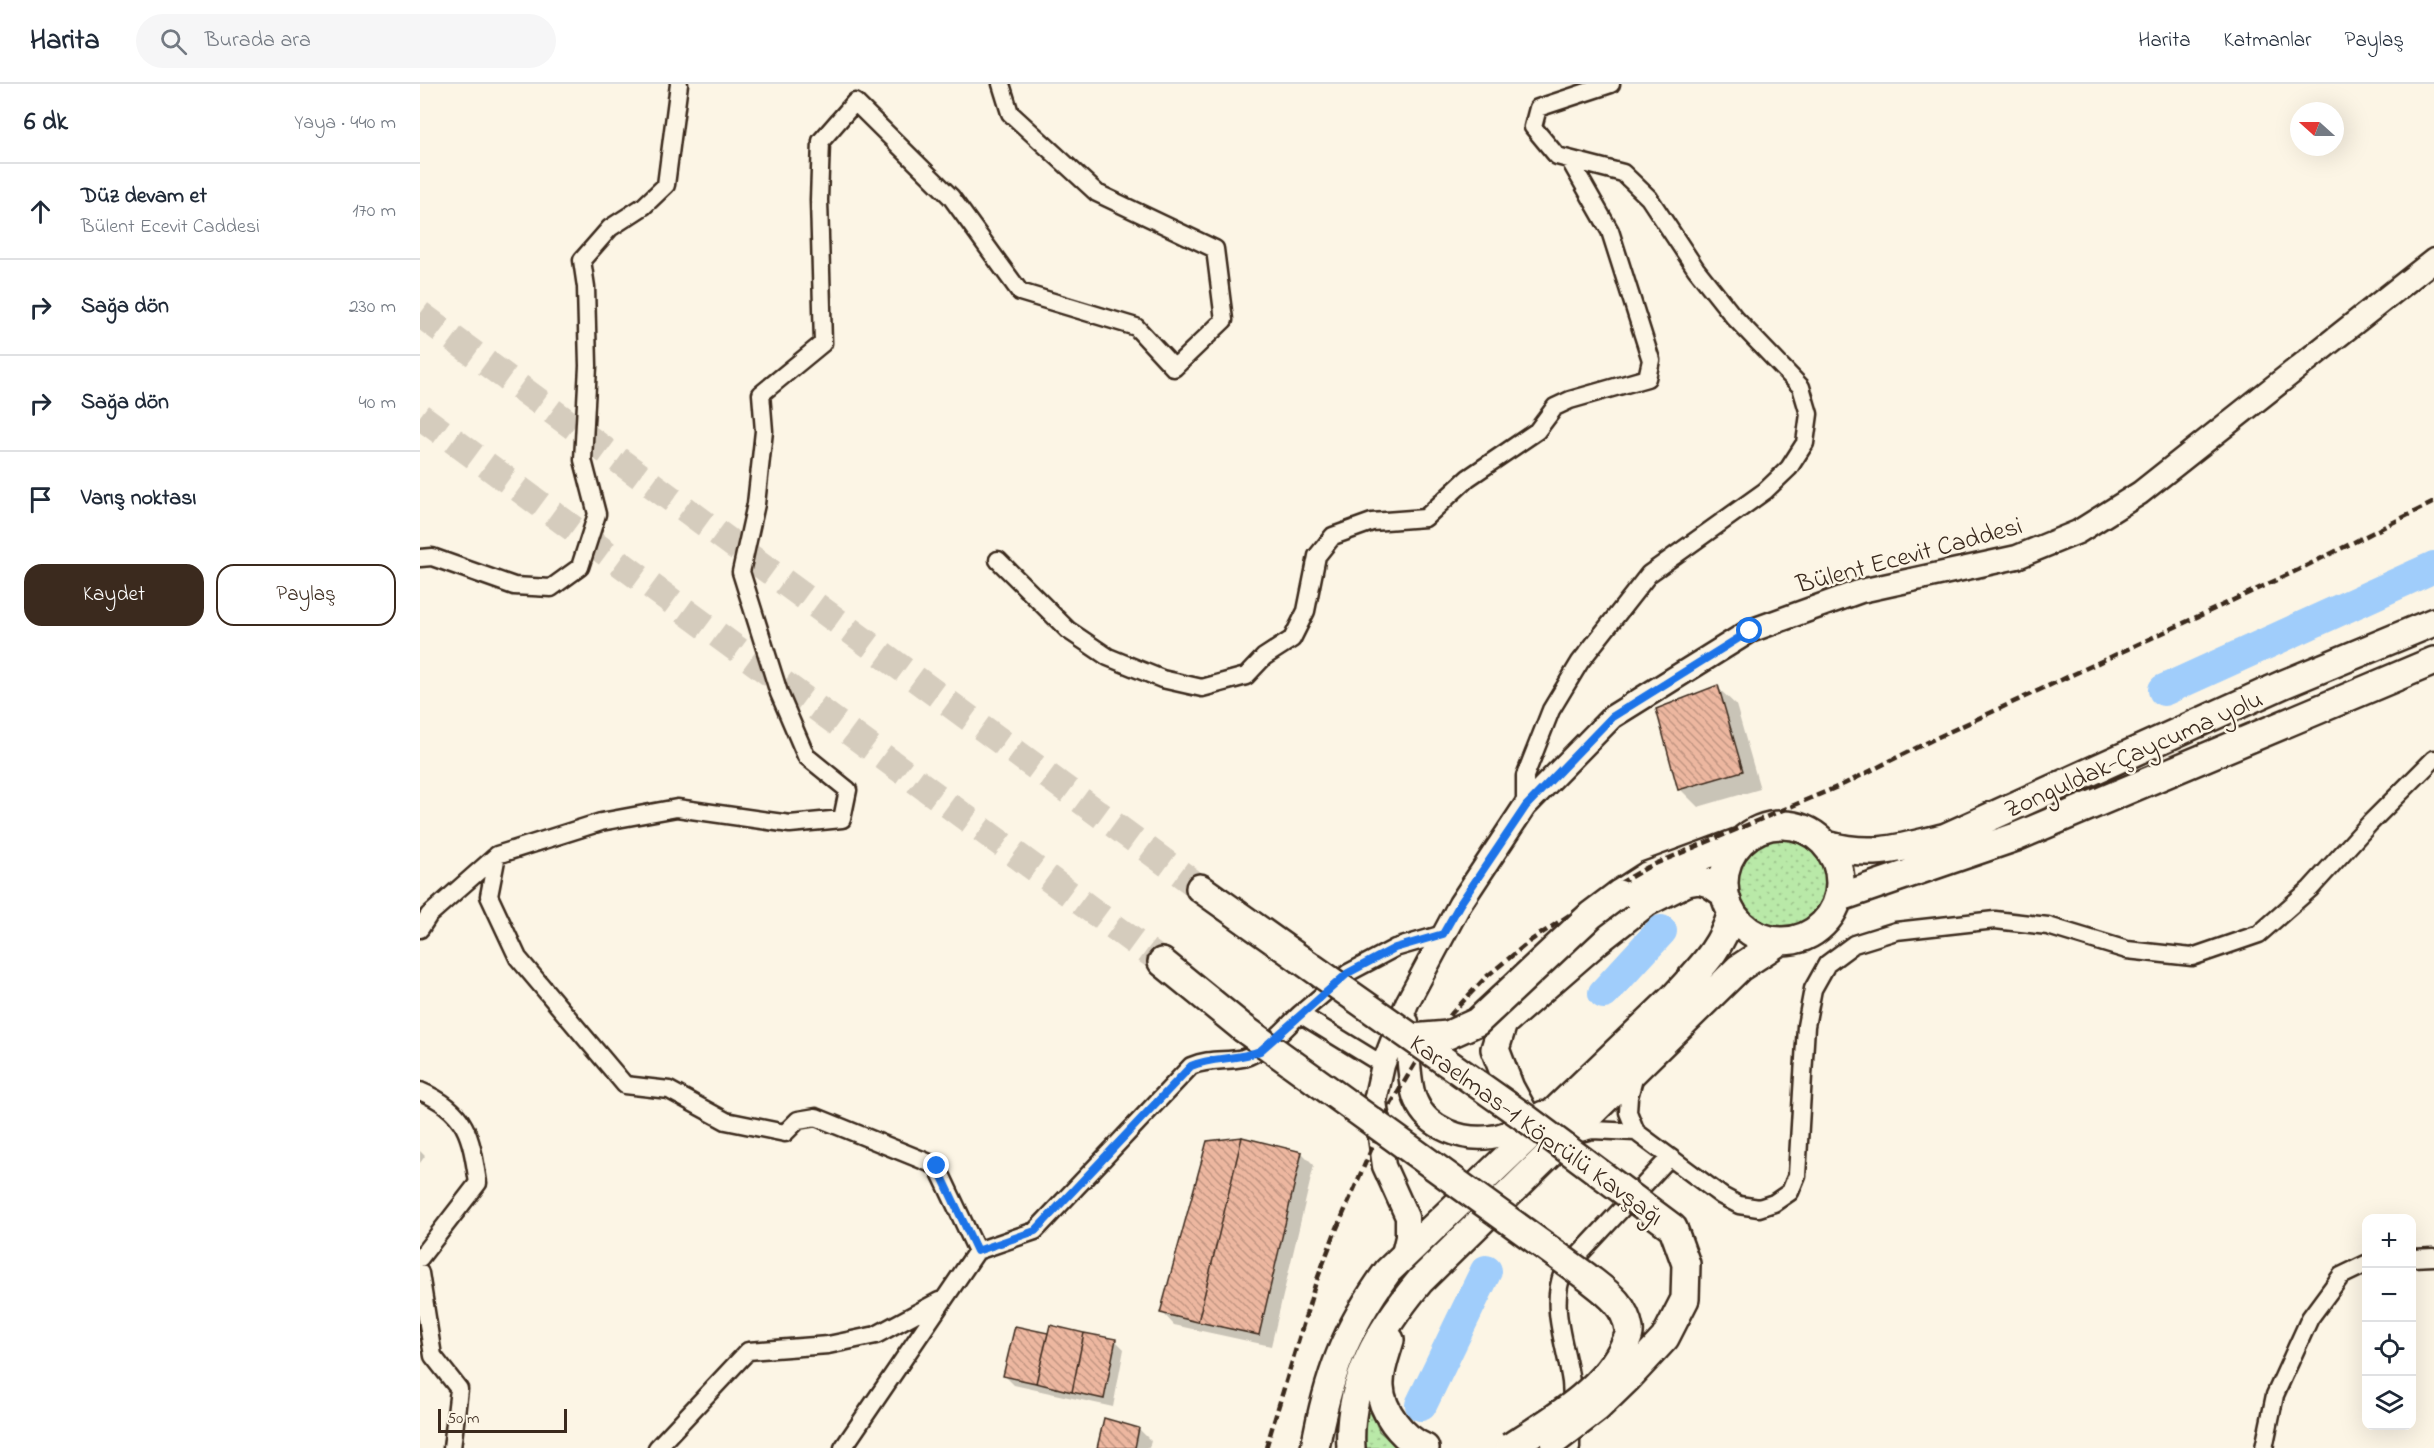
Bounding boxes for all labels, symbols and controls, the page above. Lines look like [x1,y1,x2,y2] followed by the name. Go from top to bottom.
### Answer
[136,14,556,68] search box
[30,21,100,62] text: Harita
[157,25,190,58] icon: search
[205,25,311,57] text: Burada ara
[2138,26,2191,56] text: Harita
[2224,26,2312,56] text: Katmanlar
[2345,26,2404,56] text: Paylaş
[2290,102,2344,156] north arrow
[24,104,68,142] text: 6 dk
[294,109,396,138] text: Yaya · 440 m
[81,181,207,213] text: Düz devam et
[24,195,57,228] icon: ahead
[352,197,396,226] text: 170 m
[81,213,260,242] text: Bülent Ecevit Caddesi
[24,291,57,324] icon: right
[81,291,169,323] text: Sağa dön
[349,293,396,322] text: 230 m
[24,387,57,420] icon: right
[81,387,169,419] text: Sağa dön
[359,389,396,418] text: 40 m
[24,483,57,516] icon: arrive
[81,483,196,515] text: Varış noktası
[1792,508,2027,606] street label: Bülent Ecevit Caddesi
[24,564,204,626] button: Kaydet
[216,564,396,626] button: Paylaş
[1736,617,1762,643] route start
[1999,682,2270,830] street label: Zonguldak-Çaycuma yolu
[1400,1026,1670,1237] street label: Karaelmas-1 Köprülü Kavşağı
[923,1152,949,1178] route end
[2362,1214,2416,1430] map controls
[2362,1214,2416,1268] button: +
[2362,1268,2416,1322] button: −
[2362,1322,2416,1376] button: locate
[2362,1376,2416,1430] button: layers
[438,1406,567,1434] scale bar
[447,1407,479,1431] text: 50 m

